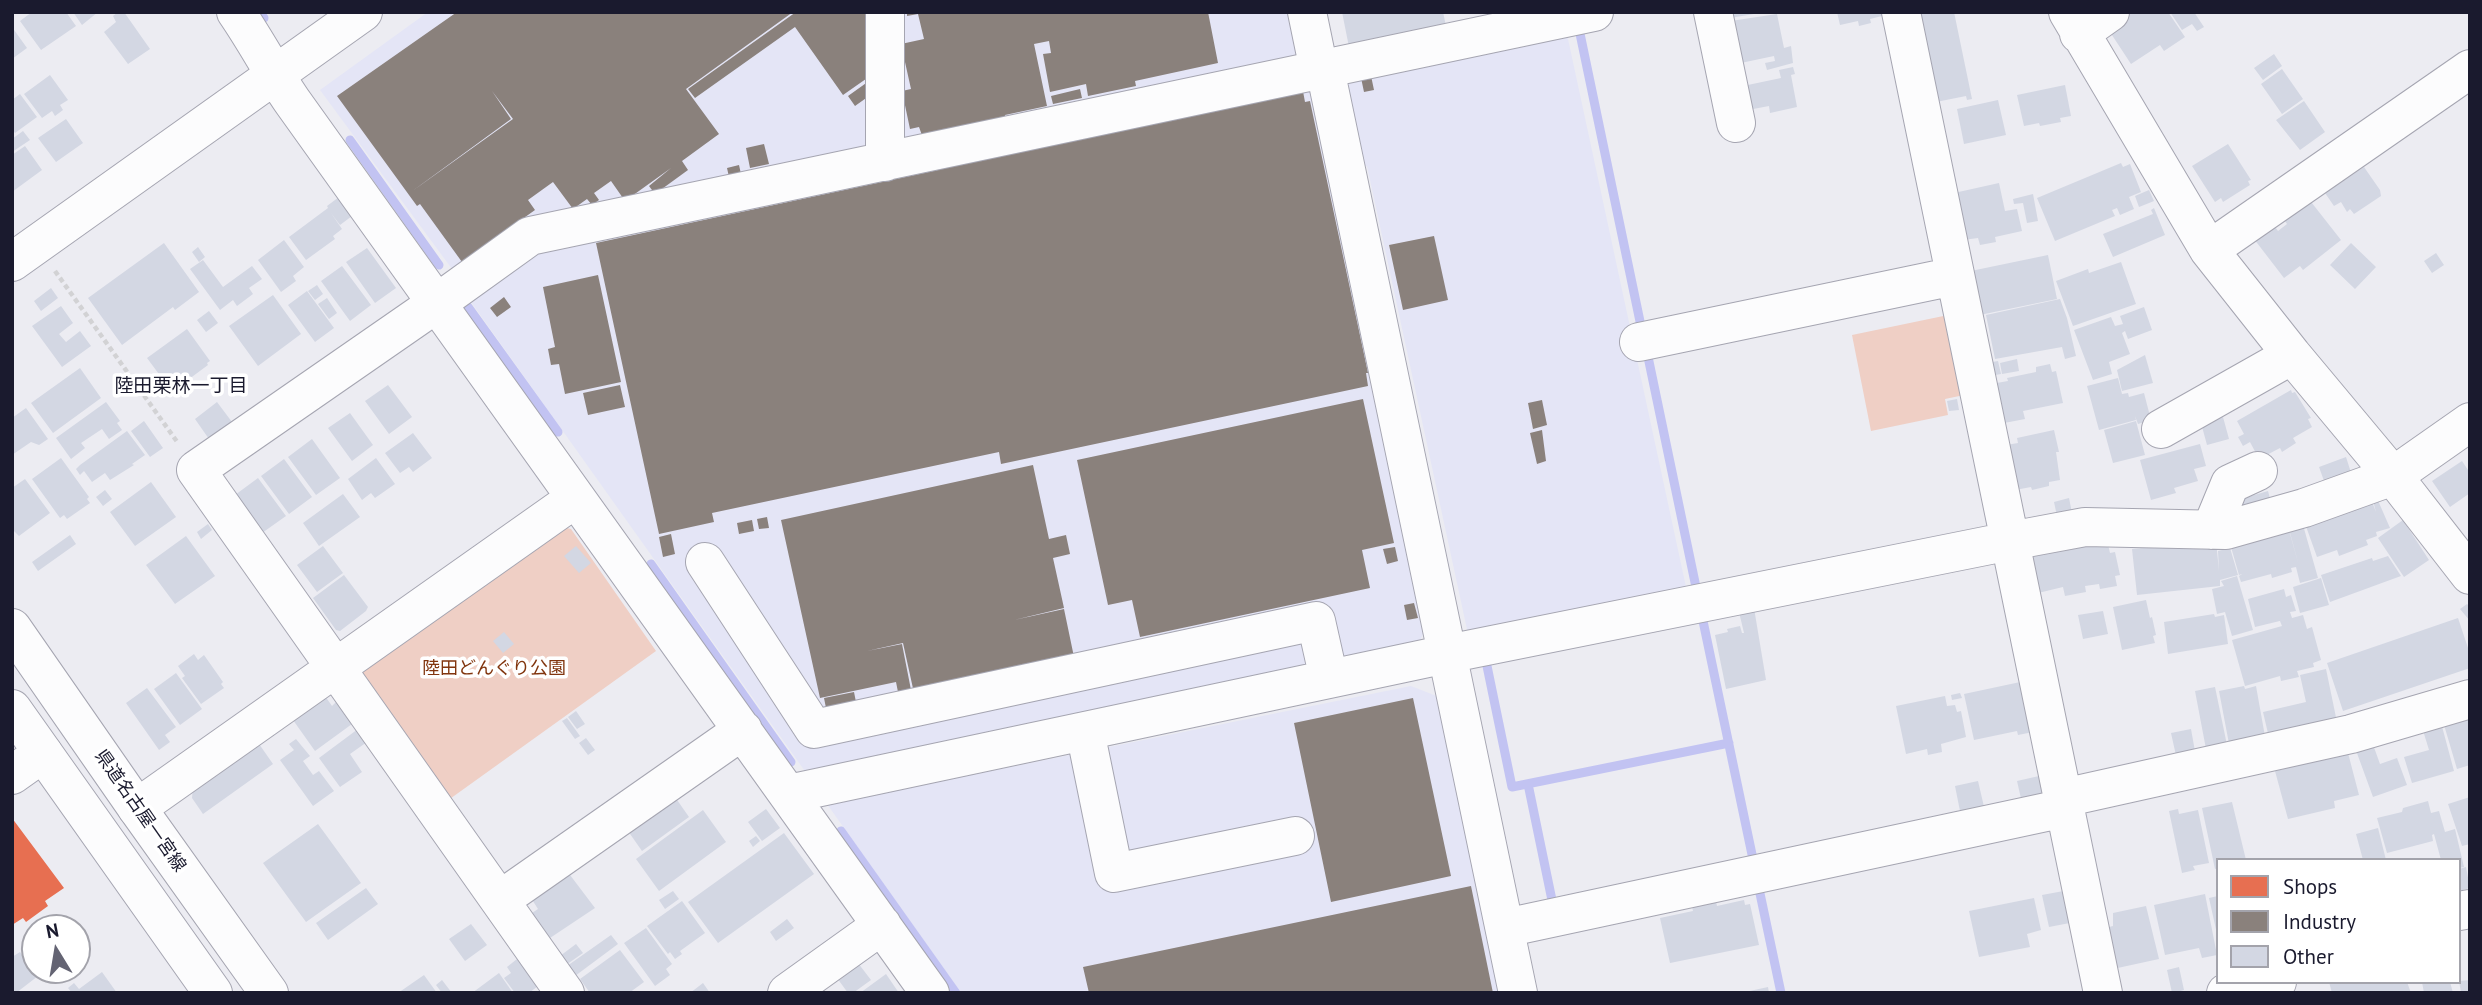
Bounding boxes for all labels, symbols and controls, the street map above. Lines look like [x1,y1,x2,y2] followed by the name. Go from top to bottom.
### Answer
[115,376,247,398] district label: 陸田栗林一丁目
[422,658,566,680] park label: 陸田どんぐり公園
[90,746,190,876] street label: 県道名古屋一宮線
[2216,858,2461,984] legend
[2283,873,2337,900] text: Shops
[2283,908,2356,935] text: Industry
[21,914,91,984] north arrow
[44,917,61,943] text: N
[2283,943,2334,970] text: Other

